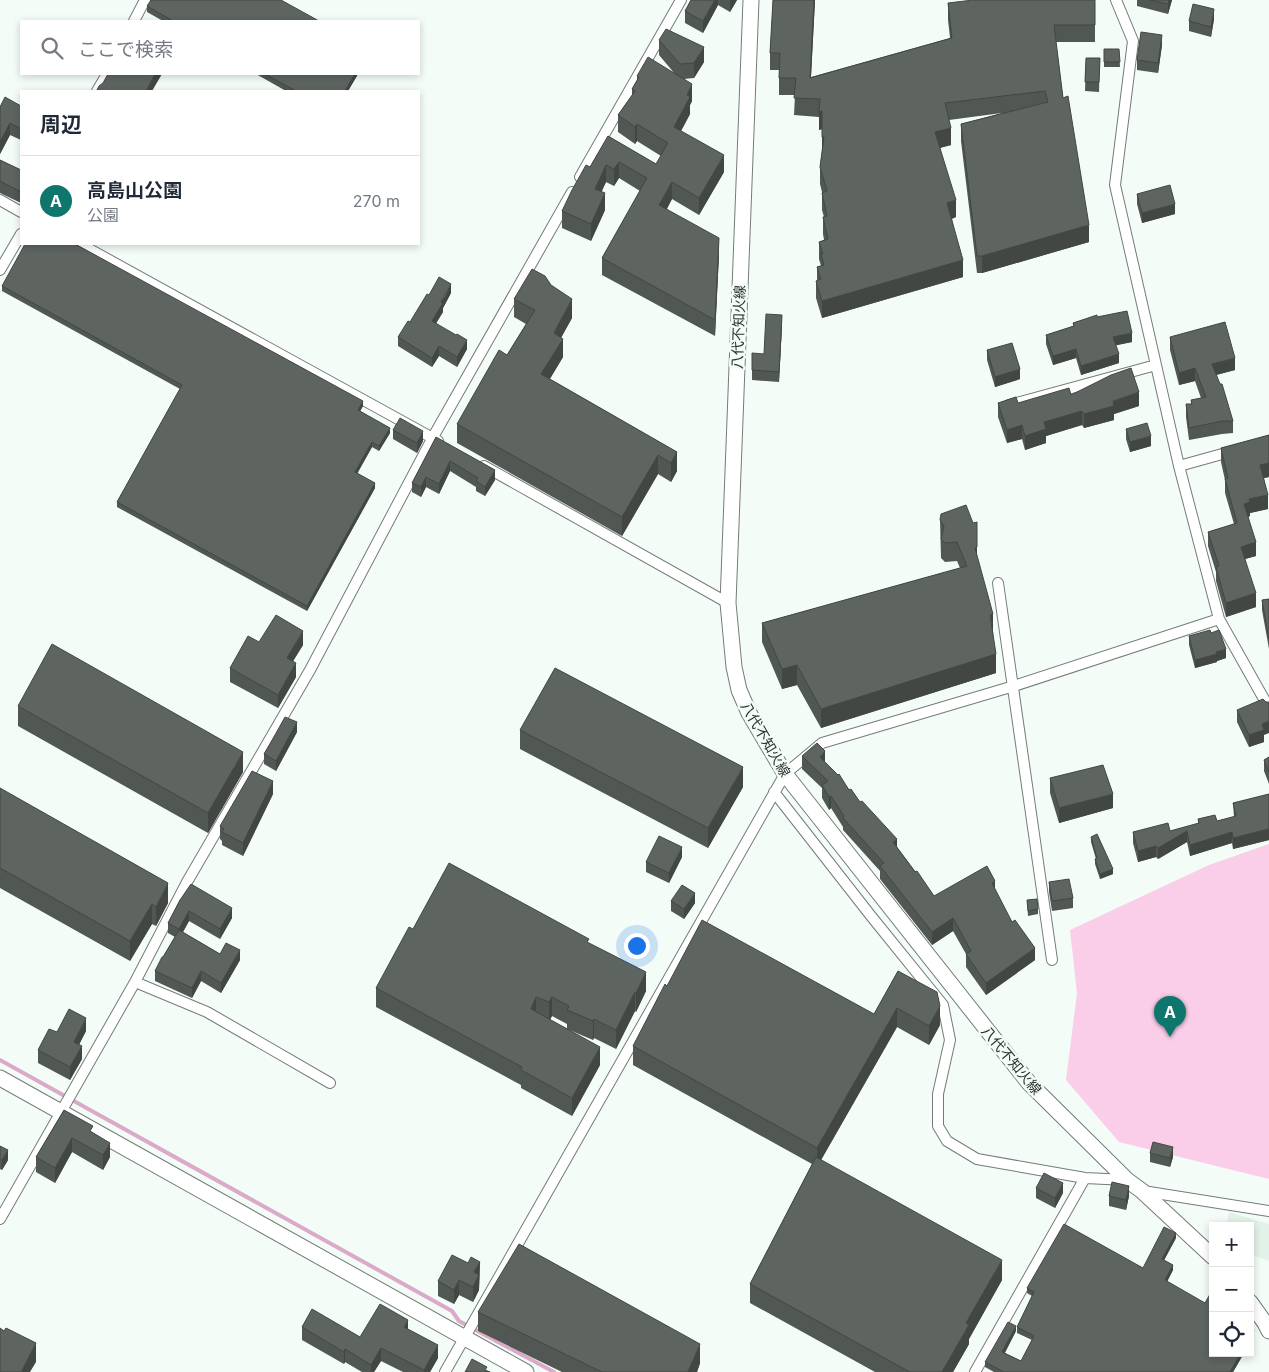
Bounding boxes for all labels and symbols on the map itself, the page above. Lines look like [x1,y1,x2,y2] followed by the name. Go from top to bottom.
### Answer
[728,285,748,369] street label: 八代不知火線
[738,698,794,780] street label: 八代不知火線
[624,933,650,959] your location
[1154,996,1186,1037] pin: A
[978,1022,1046,1098] street label: 八代不知火線

